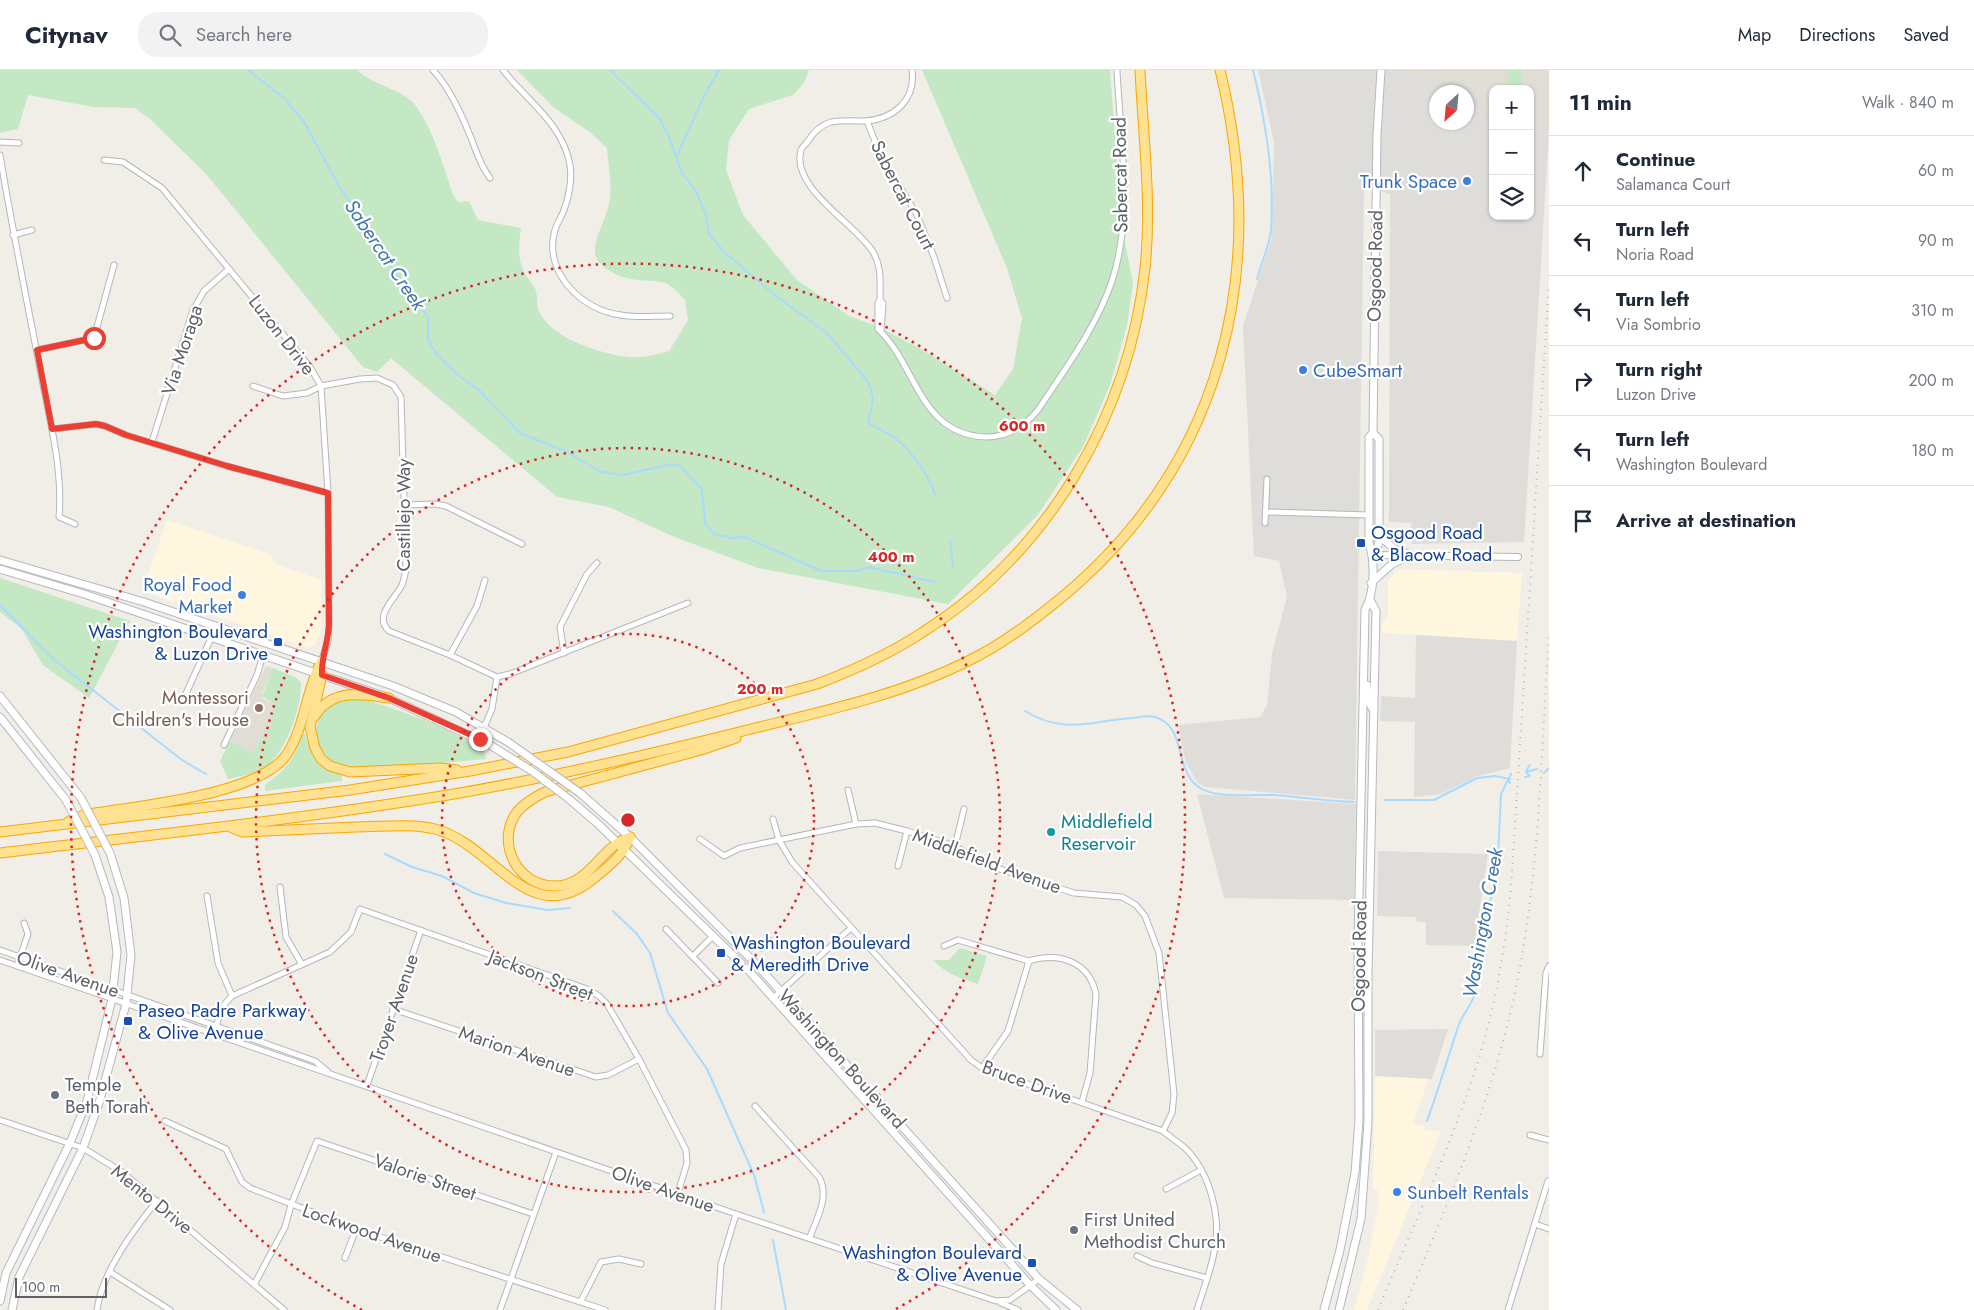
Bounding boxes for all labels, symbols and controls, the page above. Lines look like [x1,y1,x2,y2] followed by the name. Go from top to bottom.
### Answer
[138,12,488,57] search box
[25,17,108,52] text: Citynav
[156,21,184,49] icon: search
[196,21,292,48] text: Search here
[1738,22,1771,48] text: Map
[1799,22,1875,48] text: Directions
[1903,22,1949,48] text: Saved
[1429,85,1474,130] north arrow
[1489,85,1534,220] map controls
[1489,85,1534,130] button: +
[1569,88,1632,118] text: 11 min
[1862,91,1954,114] text: Walk · 840 m
[1105,117,1135,233] street label: Sabercat Road
[1489,130,1534,175] button: −
[864,136,942,255] street label: Sabercat Court
[1616,146,1695,173] text: Continue
[1569,157,1597,185] icon: ahead
[1918,159,1954,182] text: 60 m
[1360,168,1457,195] place label: Trunk Space
[1616,173,1730,196] text: Salamanca Court
[1461,175,1473,187] marker: Trunk Space
[1489,175,1534,220] button: layers
[337,194,434,318] water label: Sabercat Creek
[1361,210,1389,322] street label: Osgood Road
[1616,216,1689,243] text: Turn left
[1569,227,1597,255] icon: left
[1918,229,1954,252] text: 90 m
[1616,243,1694,266] text: Noria Road
[1616,286,1689,313] text: Turn left
[242,289,322,381] street label: Luzon Drive
[1569,297,1597,325] icon: left
[1911,299,1954,322] text: 310 m
[155,301,209,399] street label: Via Moraga
[1616,313,1701,336] text: Via Sombrio
[83,327,106,350] route start
[1616,356,1702,383] text: Turn right
[1313,357,1402,384] place label: CubeSmart
[1297,364,1309,376] marker: CubeSmart
[1569,367,1597,395] icon: right
[1908,369,1954,392] text: 200 m
[1616,383,1696,406] text: Luzon Drive
[999,415,1045,437] text: 600 m
[1616,426,1689,453] text: Turn left
[1569,437,1597,465] icon: left
[1911,439,1954,462] text: 180 m
[1616,453,1767,476] text: Washington Boulevard
[390,458,417,571] street label: Castillejo Way
[1569,507,1597,535] icon: arrive
[1616,507,1796,534] text: Arrive at destination
[1371,519,1492,568] place label: Osgood Road & Blacow Road
[1355,537,1367,549] marker: Osgood Road & Blacow Road
[867,546,915,568] text: 400 m
[143,571,232,620] place label: Royal Food Market
[236,589,248,601] marker: Royal Food Market
[88,618,268,667] place label: Washington Boulevard & Luzon Drive
[272,636,284,648] marker: Washington Boulevard & Luzon Drive
[737,678,783,700] text: 200 m
[112,684,249,733] place label: Montessori Children's House
[253,702,265,714] marker: Montessori Children's House
[469,728,492,751] route end
[1061,808,1153,857] place label: Middlefield Reservoir
[619,811,637,829] centre of rings
[909,822,1065,901] street label: Middlefield Avenue
[1045,826,1057,838] marker: Middlefield Reservoir
[1456,844,1511,1000] water label: Washington Creek
[1345,900,1373,1012] street label: Osgood Road
[731,929,911,978] place label: Washington Boulevard & Meredith Drive
[482,942,598,1008] street label: Jackson Street
[13,944,123,1004] street label: Olive Avenue
[715,947,727,959] marker: Washington Boulevard & Meredith Drive
[363,950,425,1066] street label: Troyer Avenue
[772,983,912,1135] street label: Washington Boulevard
[138,997,307,1046] place label: Paseo Padre Parkway & Olive Avenue
[122,1015,134,1027] marker: Paseo Padre Parkway & Olive Avenue
[455,1019,579,1084] street label: Marion Avenue
[978,1053,1076,1111] street label: Bruce Drive
[65,1071,149,1120] place label: Temple Beth Torah
[49,1089,61,1101] marker: Temple Beth Torah
[370,1147,480,1207] street label: Valorie Street
[105,1158,199,1240] street label: Mento Drive
[608,1159,718,1219] street label: Olive Avenue
[1407,1179,1529,1206] place label: Sunbelt Rentals
[1391,1186,1403,1198] marker: Sunbelt Rentals
[299,1197,446,1270] street label: Lockwood Avenue
[1084,1206,1226,1255] place label: First United Methodist Church
[1068,1224,1080,1236] marker: First United Methodist Church
[842,1239,1022,1288] place label: Washington Boulevard & Olive Avenue
[1026,1257,1038,1269] marker: Washington Boulevard & Olive Avenue
[15,1275,108,1298] scale bar
[22,1277,60,1297] text: 100 m

